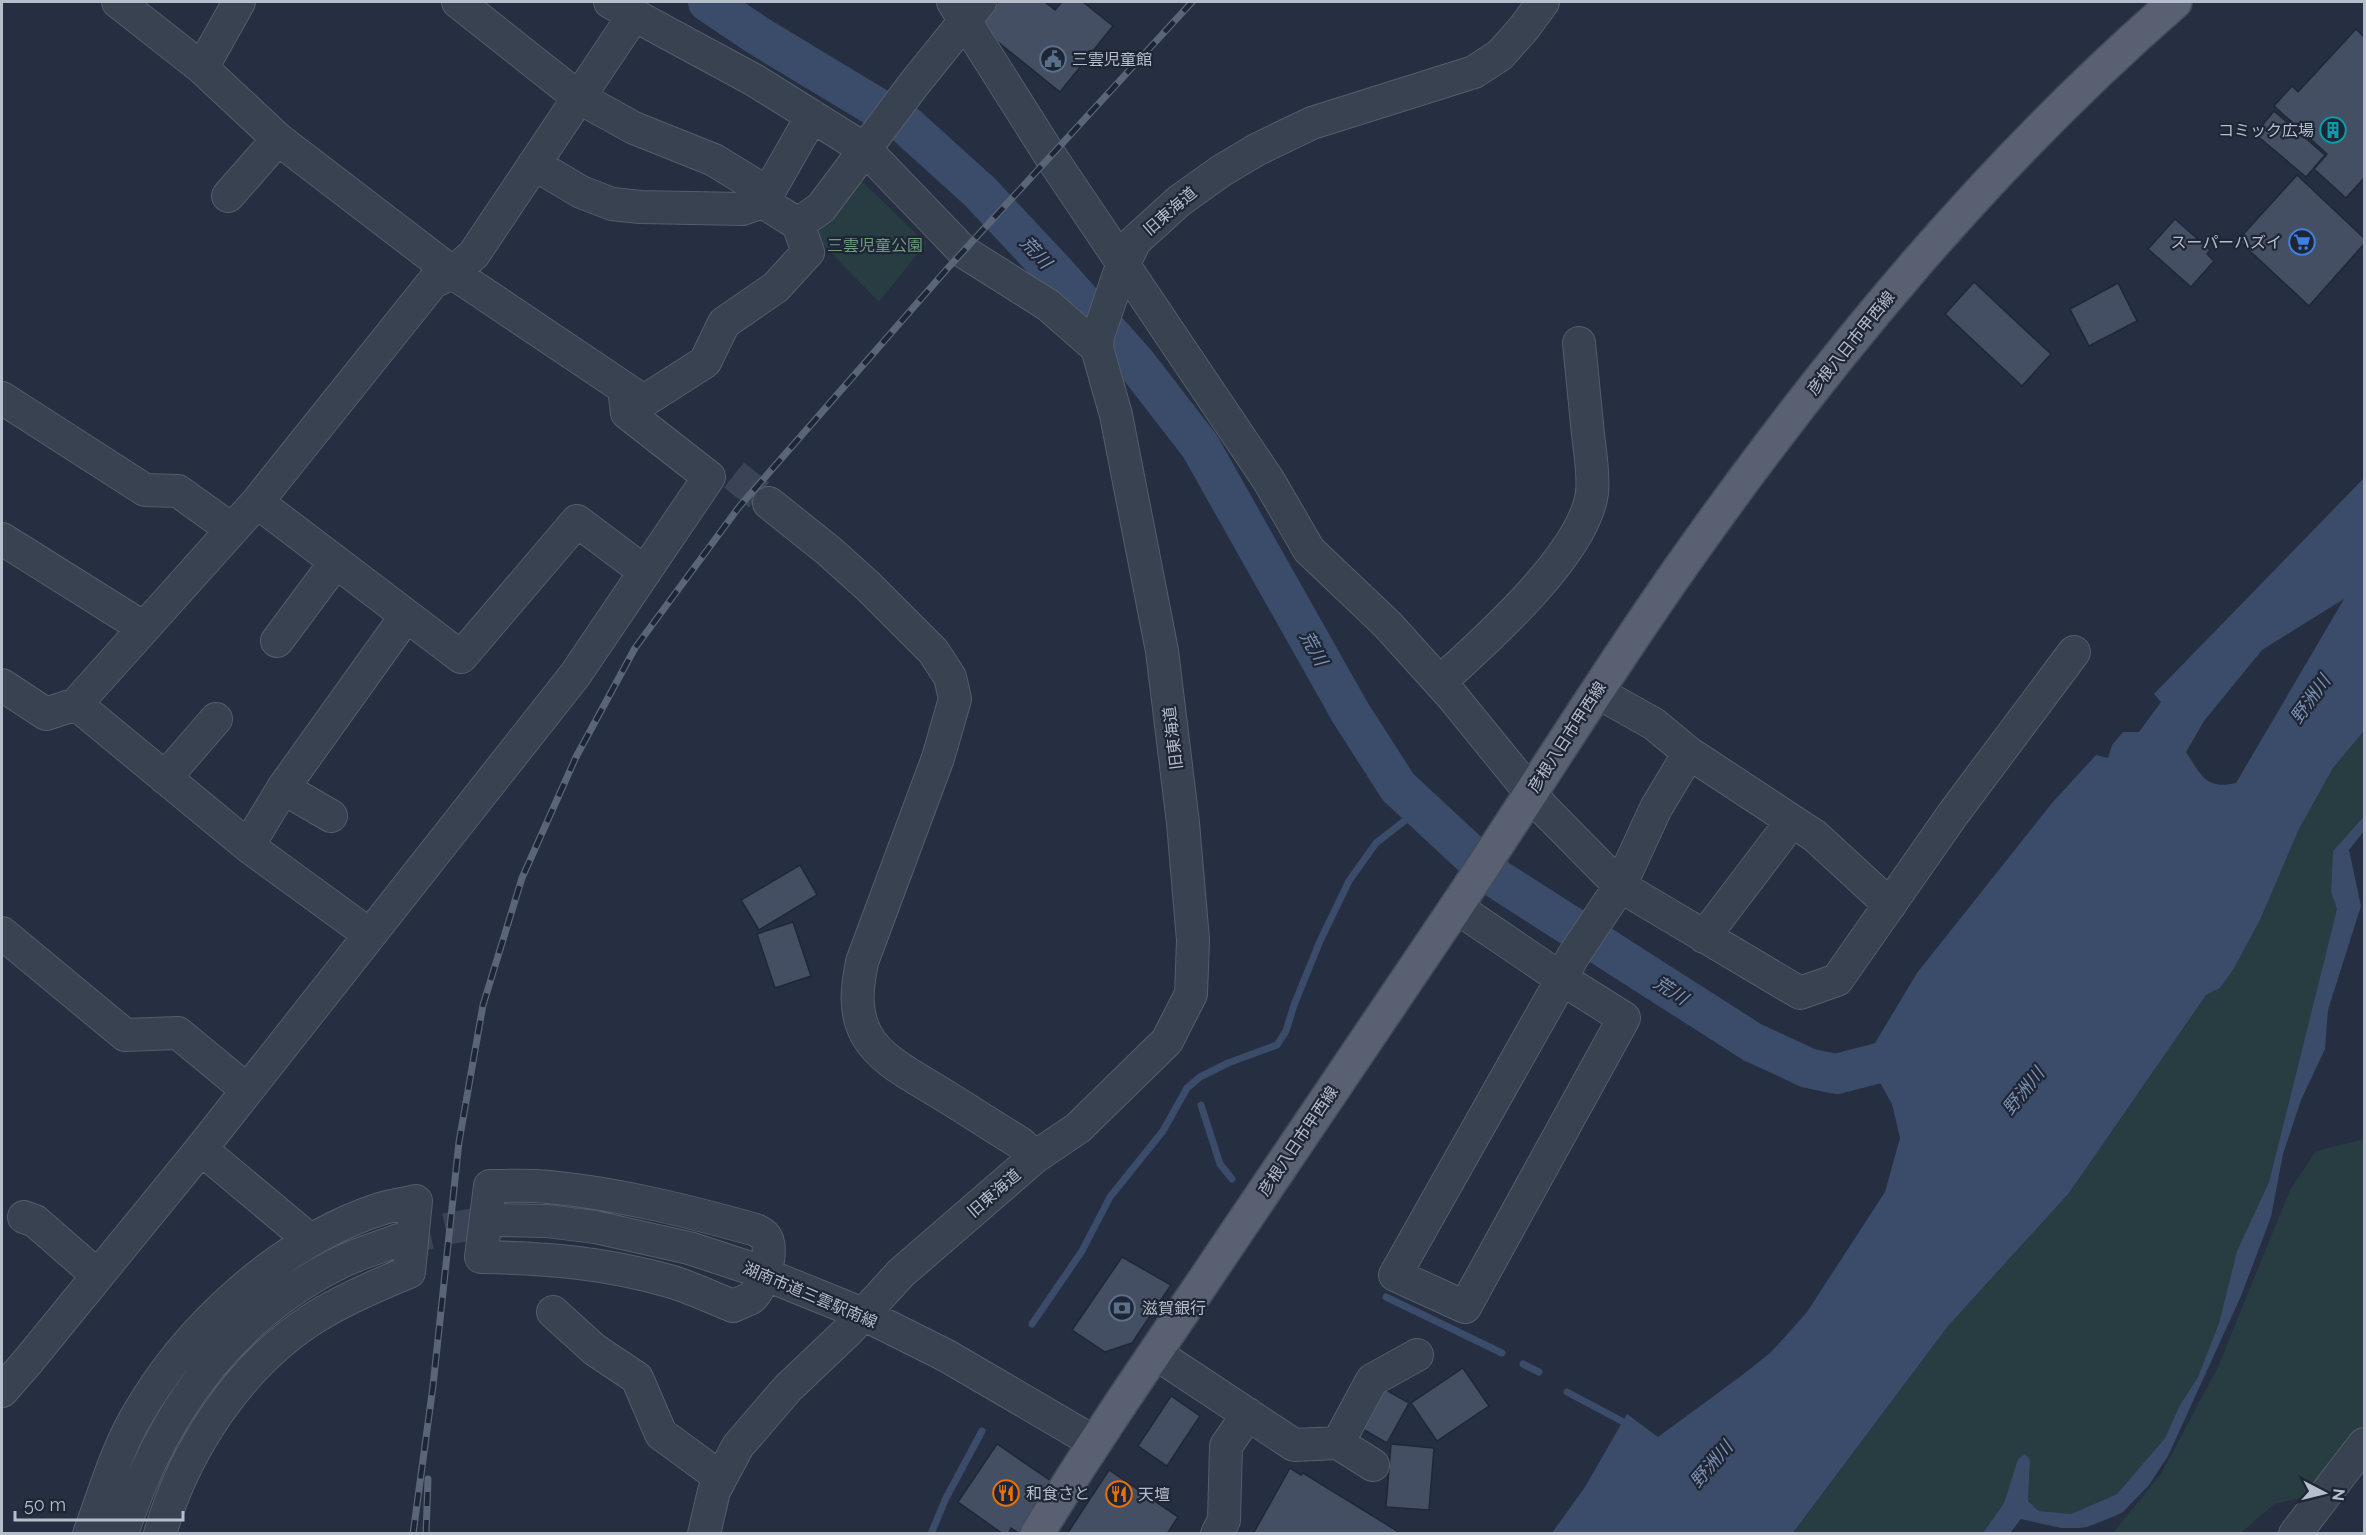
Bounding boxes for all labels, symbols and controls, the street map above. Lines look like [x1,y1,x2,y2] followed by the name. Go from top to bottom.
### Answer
[1038,44,1068,74] public building icon: 三雲児童館
[1072,50,1152,69] place label: 三雲児童館
[2318,115,2348,145] building icon: コミック広場
[2218,121,2314,140] place label: コミック広場
[1140,183,1200,239] street label: 旧東海道
[2287,227,2317,257] supermarket icon: スーパーハズイ
[1016,232,1057,274] water label: 荒川
[2170,233,2282,252] place label: スーパーハズイ
[827,236,923,255] park label: 三雲児童公園
[1803,287,1899,399] street label: 彦根八日市甲西線
[1296,627,1333,671] water label: 荒川
[2286,669,2336,727] water label: 野洲川
[1524,678,1610,796] street label: 彦根八日市甲西線
[1160,705,1186,771] street label: 旧東海道
[1650,971,1693,1010] water label: 荒川
[1998,1062,2049,1119] water label: 野洲川
[1254,1083,1342,1199] street label: 彦根八日市甲西線
[964,1165,1024,1221] street label: 旧東海道
[740,1258,880,1332] street label: 湖南市道三雲駅南線
[1107,1293,1137,1323] bank icon: 滋賀銀行
[1142,1299,1206,1318] place label: 滋賀銀行
[1685,1435,1738,1491] water label: 野洲川
[2294,1463,2354,1523] north arrow
[991,1478,1021,1508] restaurant icon: 和食さと
[1104,1479,1134,1509] restaurant icon: 天壇
[15,1484,183,1522] scale bar
[1026,1484,1090,1503] place label: 和食さと
[1138,1485,1170,1504] place label: 天壇
[2328,1488,2349,1502] text: N
[24,1494,66,1515] text: 50 m

